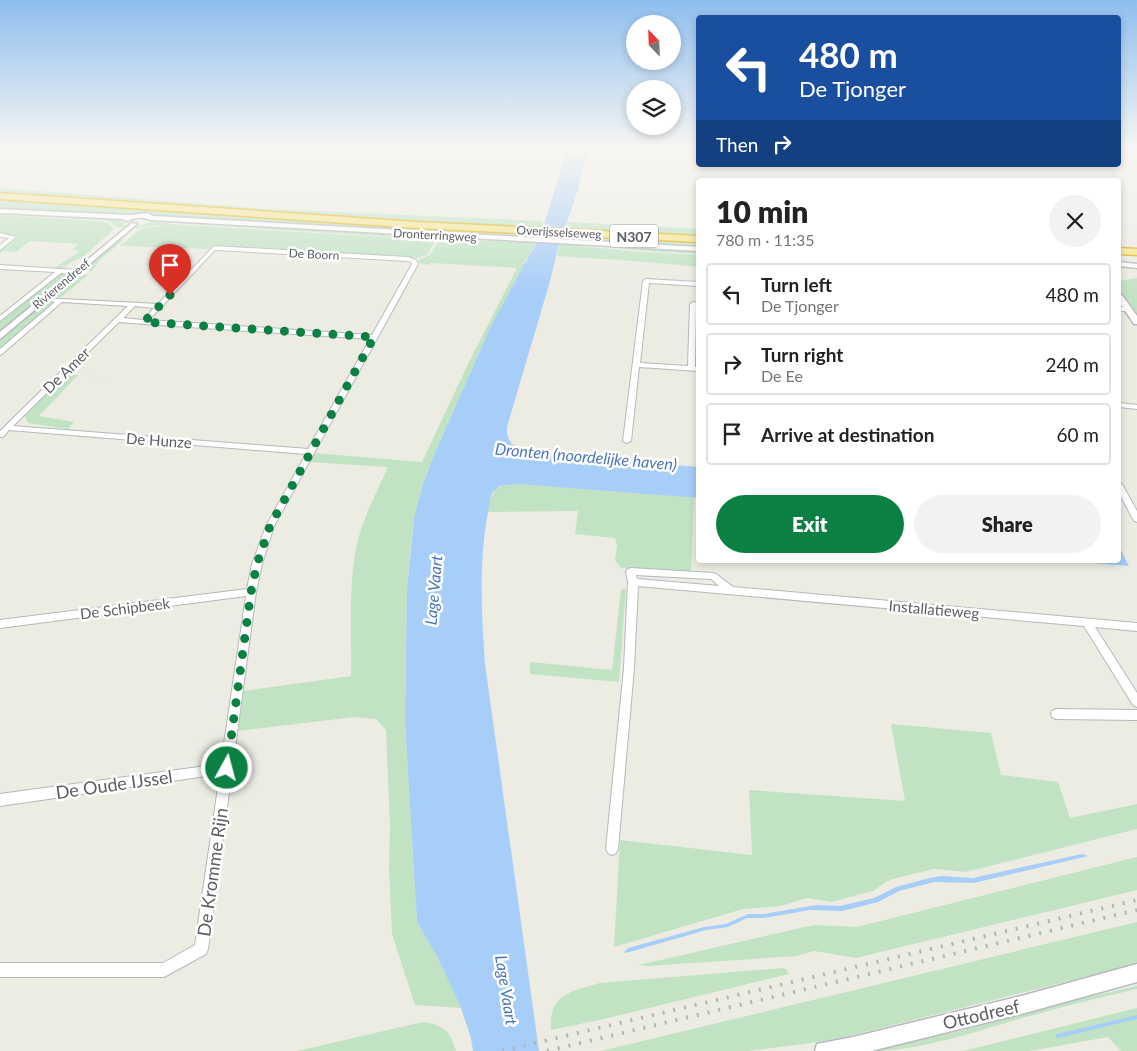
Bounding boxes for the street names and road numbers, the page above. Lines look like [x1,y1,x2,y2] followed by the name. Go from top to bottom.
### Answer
[516,222,602,242] street label: Overijsselseweg
[393,225,477,245] street label: Dronterringweg
[610,225,658,248] road number: N307
[288,245,340,263] street label: De Boorn
[29,255,93,312] street label: Rivierendreef
[39,343,94,397] street label: De Amer
[126,429,192,451] street label: De Hunze
[79,594,171,622] street label: De Schipbeek
[888,596,980,622] street label: Installatieweg
[54,765,174,803] street label: De Oude IJssel
[192,806,232,938] street label: De Kromme Rijn
[940,994,1022,1034] street label: Ottodreef

